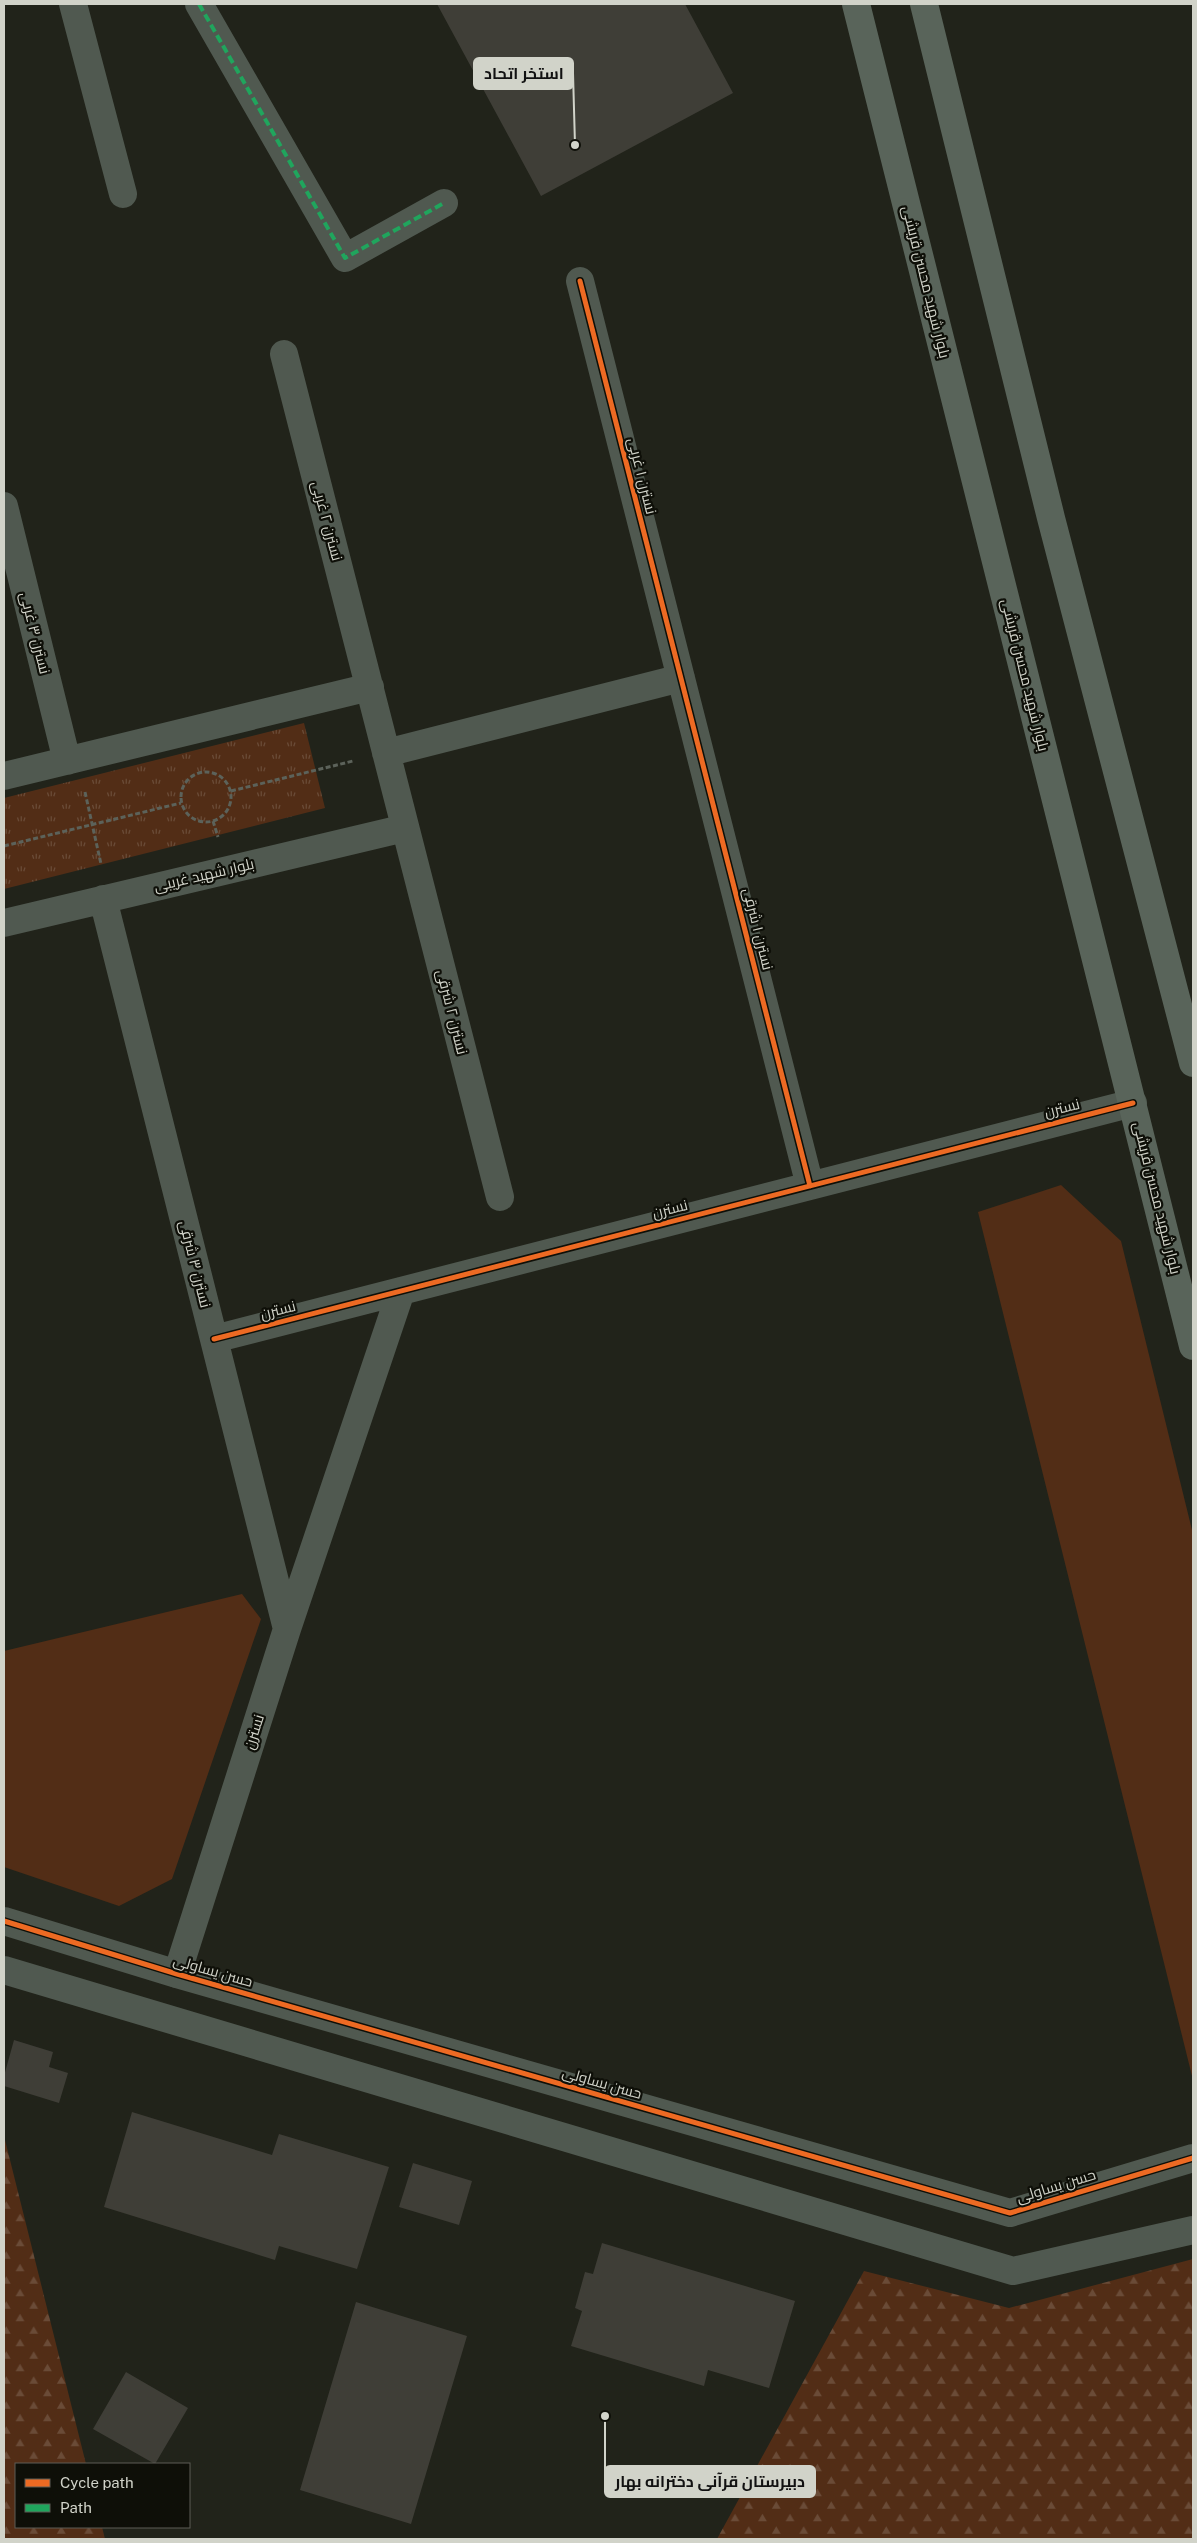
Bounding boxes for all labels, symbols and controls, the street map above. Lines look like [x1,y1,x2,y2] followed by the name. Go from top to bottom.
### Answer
[474,58,573,89] callout: استخر اتحاد
[484,64,564,83] text: استخر اتحاد
[897,204,954,360] street label: بلوار شهید محسن قریشی
[623,436,660,516] street label: نسترن ۱ غربی
[307,479,346,563] street label: نسترن ۲ غربی
[15,590,54,676] street label: نسترن ۳ غربی
[996,597,1053,753] street label: بلوار شهید محسن قریشی
[152,855,256,896] street label: بلوار شهید غریبی
[738,886,777,972] street label: نسترن ۱ شرقی
[432,968,471,1057] street label: نسترن ۲ شرقی
[1042,1095,1082,1122] street label: نسترن
[1128,1120,1185,1276] street label: بلوار شهید محسن قریشی
[650,1196,690,1223] street label: نسترن
[174,1219,215,1310] street label: نسترن ۳ شرقی
[258,1297,298,1324] street label: نسترن
[240,1712,269,1752] street label: نسترن
[171,1951,255,1992] street label: حسن یساولی
[560,2063,644,2104] street label: حسن یساولی
[1014,2165,1098,2208] street label: حسن یساولی
[15,2463,190,2528] legend
[605,2466,815,2497] callout: دبیرستان قرآنی دخترانه بهار
[614,2472,805,2491] text: دبیرستان قرآنی دخترانه بهار
[60,2474,134,2491] text: Cycle path
[60,2499,92,2516] text: Path

